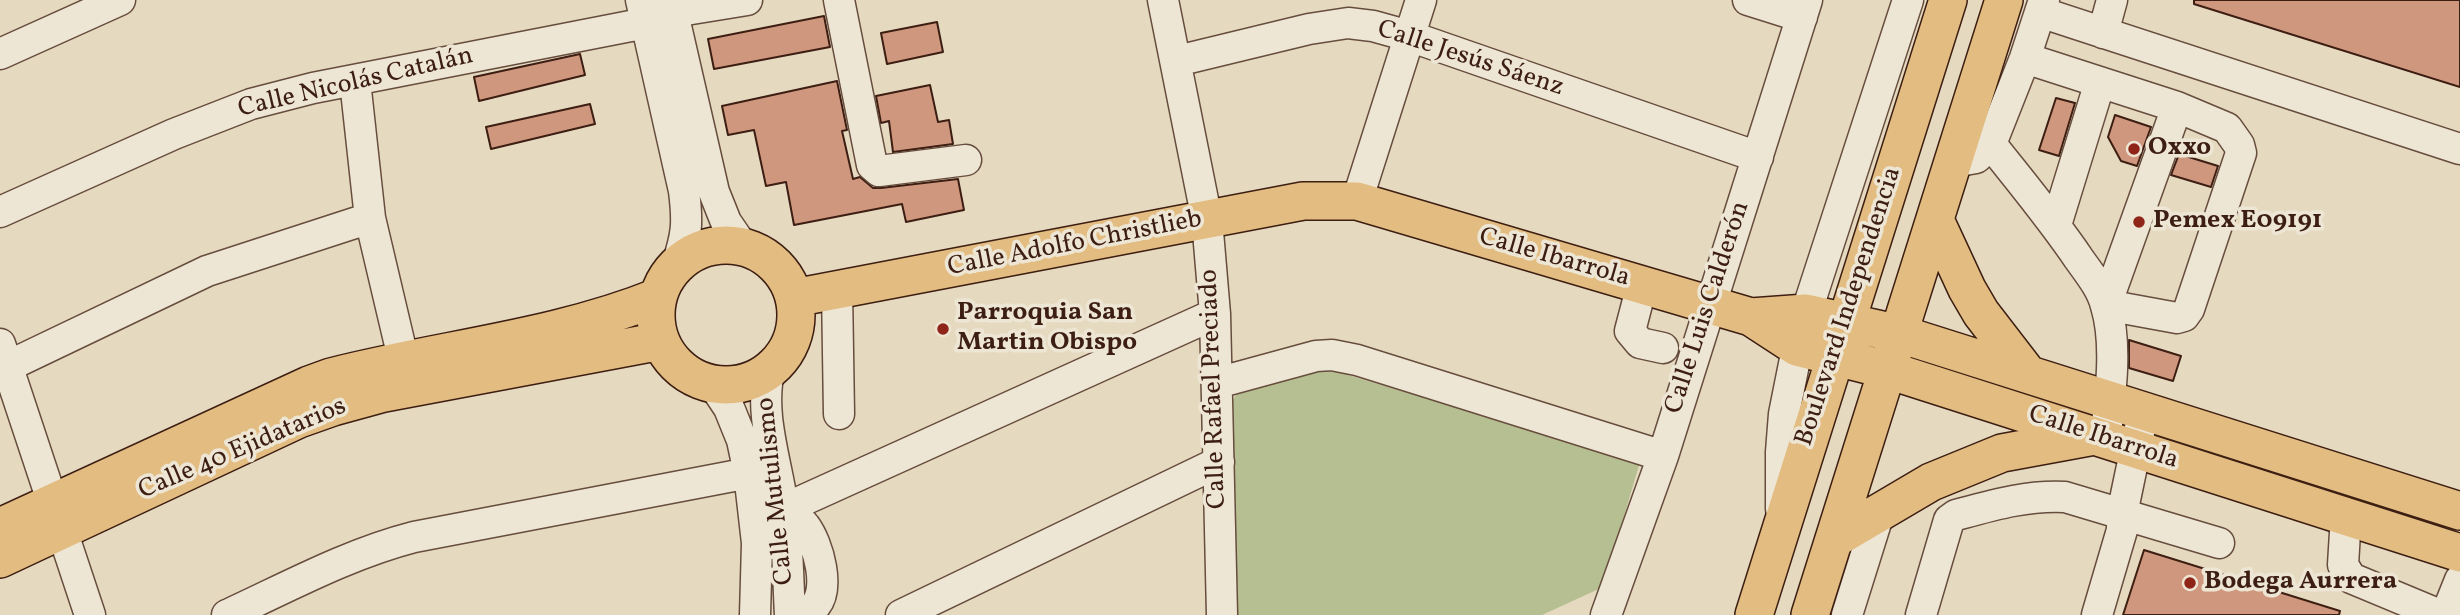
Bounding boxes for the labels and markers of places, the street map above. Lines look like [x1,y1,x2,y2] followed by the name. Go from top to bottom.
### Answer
[2148,133,2211,165] place label: Oxxo
[2126,141,2142,157] marker: Oxxo
[2153,206,2322,238] place label: Pemex E09191
[2131,214,2147,230] marker: Pemex E09191
[957,298,1137,360] place label: Parroquia San Martin Obispo
[935,321,951,337] marker: Parroquia San Martin Obispo
[2204,567,2397,599] place label: Bodega Aurrera
[2182,575,2198,591] marker: Bodega Aurrera

